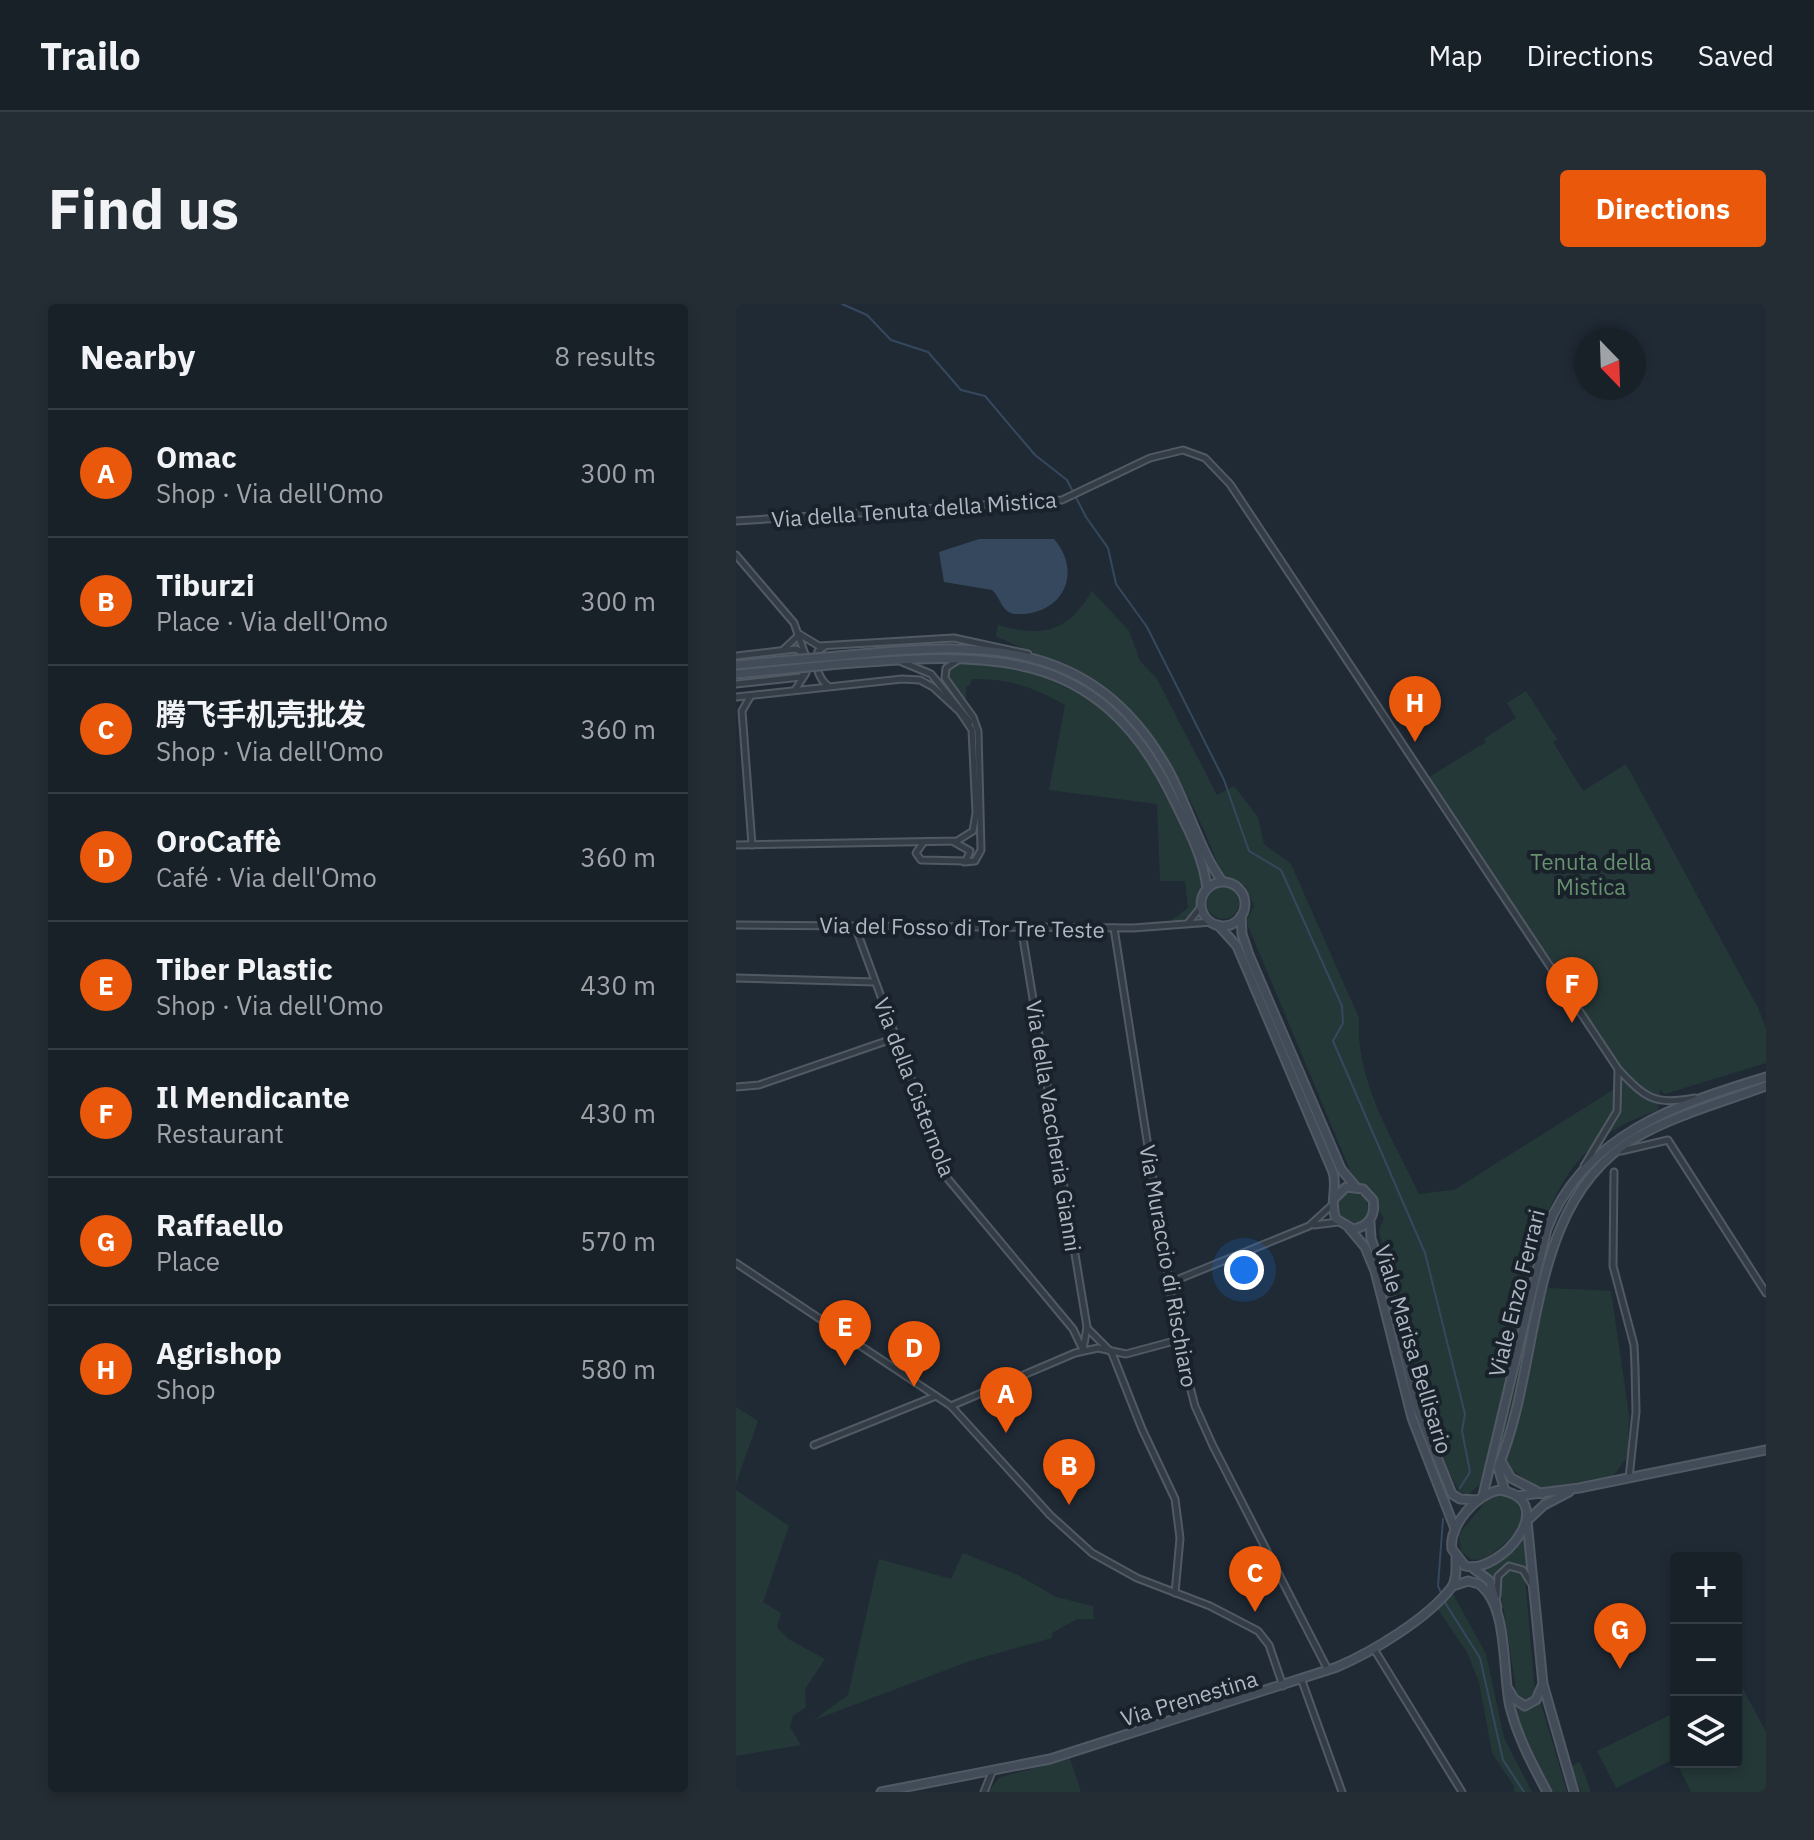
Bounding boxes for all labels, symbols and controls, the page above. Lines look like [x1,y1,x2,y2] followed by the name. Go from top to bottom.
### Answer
[40,31,141,80] text: Trailo
[1428,37,1482,74] text: Map
[1526,37,1654,74] text: Directions
[1698,37,1774,74] text: Saved
[1560,170,1766,247] button: Directions
[48,172,239,244] text: Find us
[1574,328,1646,400] north arrow
[80,334,195,378] text: Nearby
[554,339,656,373] text: 8 results
[156,437,237,476] text: Omac
[97,456,115,490] text: A
[580,456,656,490] text: 300 m
[156,476,384,510] text: Shop · Via dell'Omo
[770,485,1058,533] street label: Via della Tenuta della Mistica
[156,565,254,604] text: Tiburzi
[97,584,115,618] text: B
[580,584,656,618] text: 300 m
[156,604,388,638] text: Place · Via dell'Omo
[1389,676,1441,742] pin: H
[156,694,366,733] text: 腾飞手机壳批发
[98,712,114,746] text: C
[580,712,656,746] text: 360 m
[156,734,384,768] text: Shop · Via dell'Omo
[156,821,281,860] text: OroCaffè
[97,840,115,874] text: D
[580,840,656,874] text: 360 m
[1530,847,1652,901] park label: Tenuta della Mistica
[156,860,377,894] text: Café · Via dell'Omo
[819,910,1105,944] street label: Via del Fosso di Tor Tre Teste
[156,949,333,988] text: Tiber Plastic
[1546,957,1598,1023] pin: F
[98,968,114,1002] text: E
[580,968,656,1002] text: 430 m
[156,988,384,1022] text: Shop · Via dell'Omo
[868,993,963,1181] street label: Via della Cisternola
[1020,998,1088,1254] street label: Via della Vaccheria Gianni
[156,1077,350,1116] text: Il Mendicante
[98,1096,114,1130] text: F
[580,1096,656,1130] text: 430 m
[156,1116,284,1150] text: Restaurant
[1133,1142,1205,1390] street label: Via Muraccio di Rischiaro
[156,1205,284,1244] text: Raffaello
[1481,1206,1551,1380] street label: Viale Enzo Ferrari
[97,1224,115,1258] text: G
[580,1224,656,1258] text: 570 m
[1368,1241,1460,1457] street label: Viale Marisa Bellisario
[156,1244,220,1278] text: Place
[1224,1250,1264,1290] your location
[819,1300,871,1366] pin: E
[888,1321,940,1387] pin: D
[156,1333,282,1372] text: Agrishop
[97,1352,115,1386] text: H
[580,1352,656,1386] text: 580 m
[980,1367,1032,1433] pin: A
[156,1372,216,1406] text: Shop
[1043,1439,1095,1505] pin: B
[1229,1546,1281,1612] pin: C
[1670,1552,1742,1768] map controls
[1670,1552,1742,1624] button: +
[1594,1603,1646,1669] pin: G
[1670,1624,1742,1696] button: −
[1117,1663,1261,1733] street label: Via Prenestina
[1670,1696,1742,1768] button: layers

